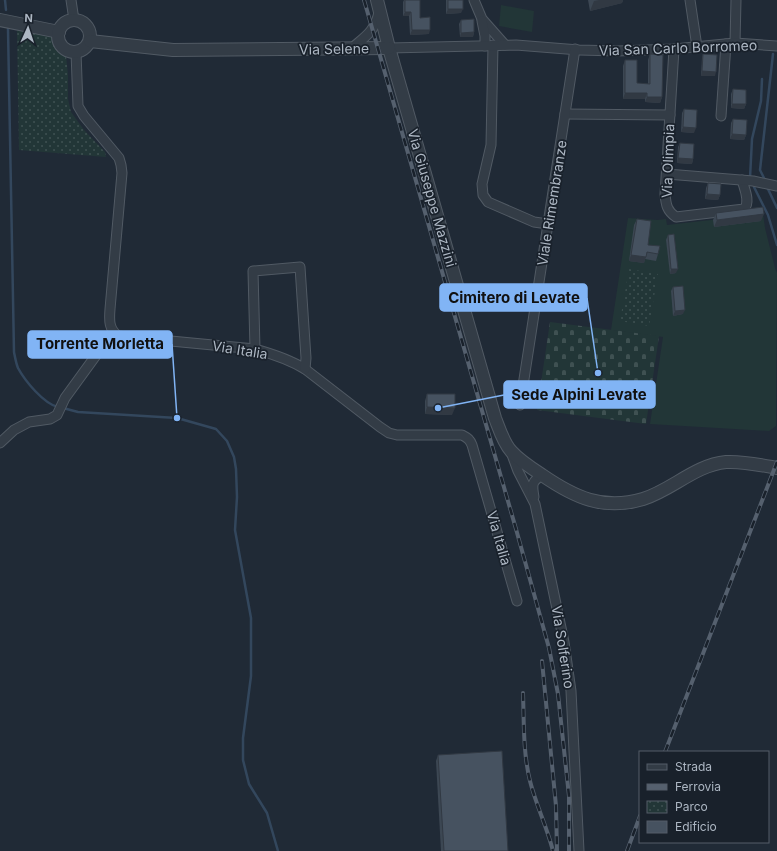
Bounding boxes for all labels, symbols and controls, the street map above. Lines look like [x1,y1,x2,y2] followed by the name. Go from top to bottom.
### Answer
[8,8,48,48] north arrow
[24,11,33,25] text: N
[598,36,757,59] street label: Via San Carlo Borromeo
[299,39,369,58] street label: Via Selene
[658,123,677,198] street label: Via Olimpia
[405,127,460,269] street label: Via Giuseppe Mazzini
[533,139,570,267] street label: Viale Rimembranze
[440,284,587,311] callout: Cimitero di Levate
[448,288,580,307] text: Cimitero di Levate
[28,331,172,358] callout: Torrente Morletta
[36,334,164,353] text: Torrente Morletta
[211,337,269,362] street label: Via Italia
[504,381,655,408] callout: Sede Alpini Levate
[511,385,647,404] text: Sede Alpini Levate
[484,509,515,567] street label: Via Italia
[549,604,578,690] street label: Via Solferino
[639,751,769,843] legend
[675,759,712,774] text: Strada
[675,779,721,794] text: Ferrovia
[675,799,708,814] text: Parco
[675,819,717,834] text: Edificio

